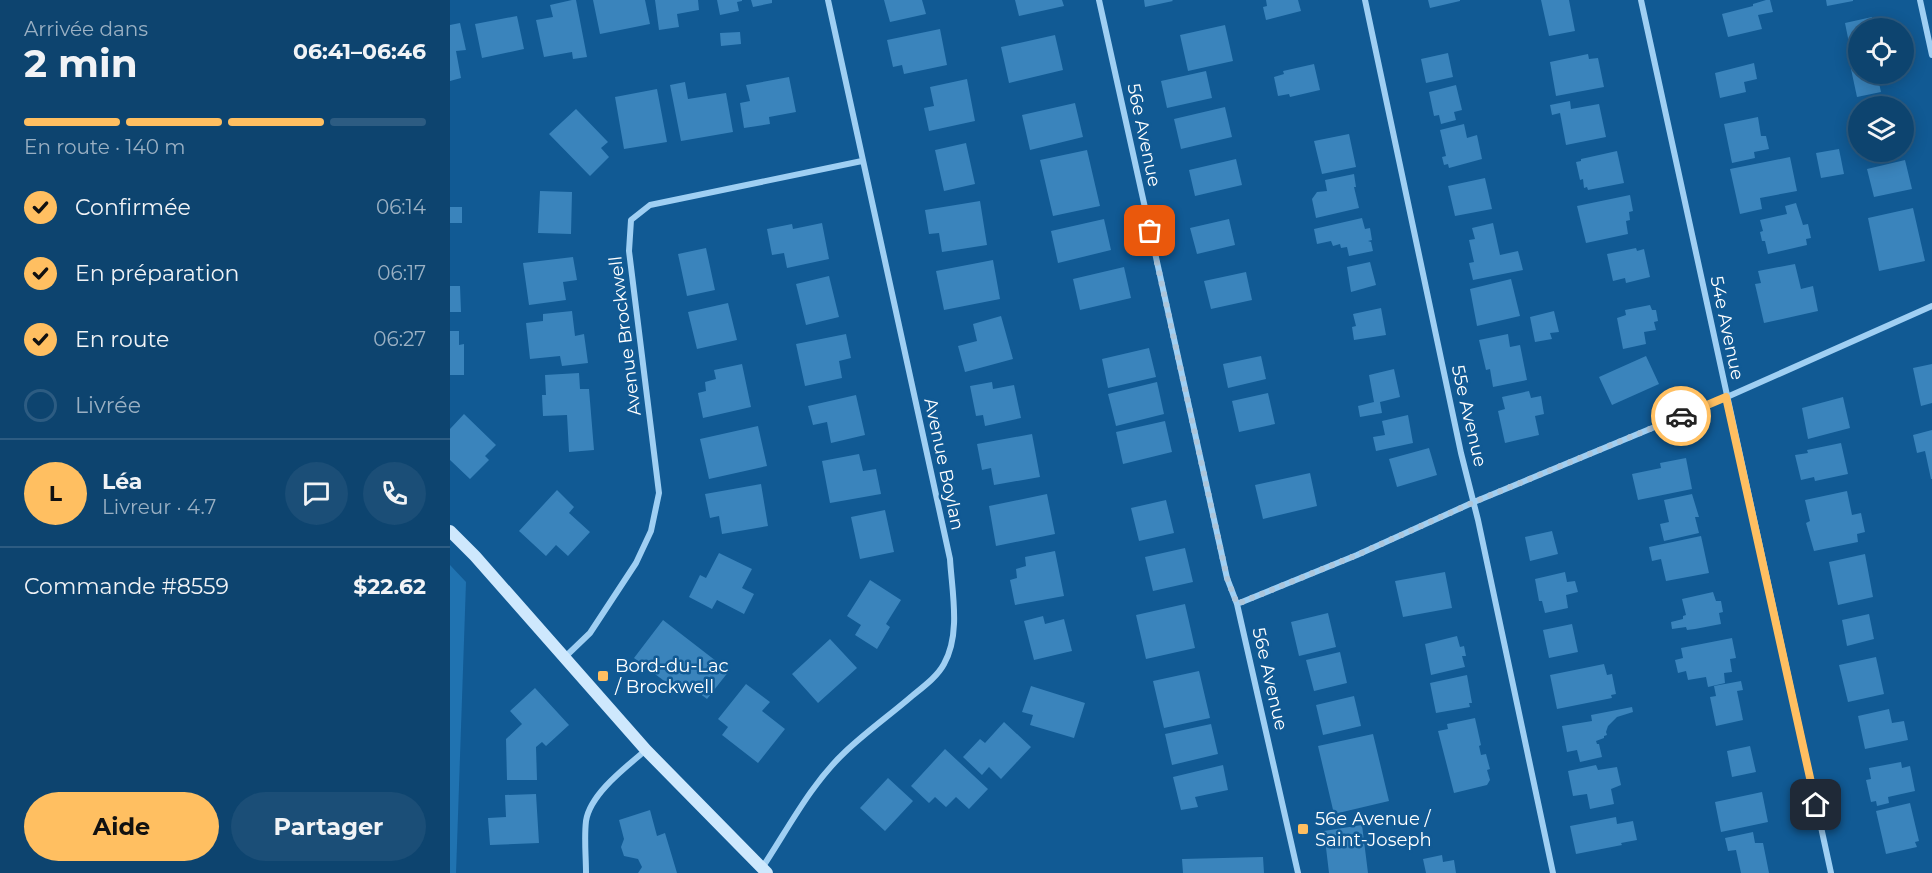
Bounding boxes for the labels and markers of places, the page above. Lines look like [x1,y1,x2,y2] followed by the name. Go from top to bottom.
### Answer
[1124,205,1175,256] pin
[614,655,729,698] place label: Bord-du-Lac / Brockwell
[596,669,610,683] marker: Bord-du-Lac / Brockwell
[1790,779,1841,830] pin
[1315,808,1432,851] place label: 56e Avenue / Saint-Joseph
[1296,822,1310,836] marker: 56e Avenue / Saint-Joseph

